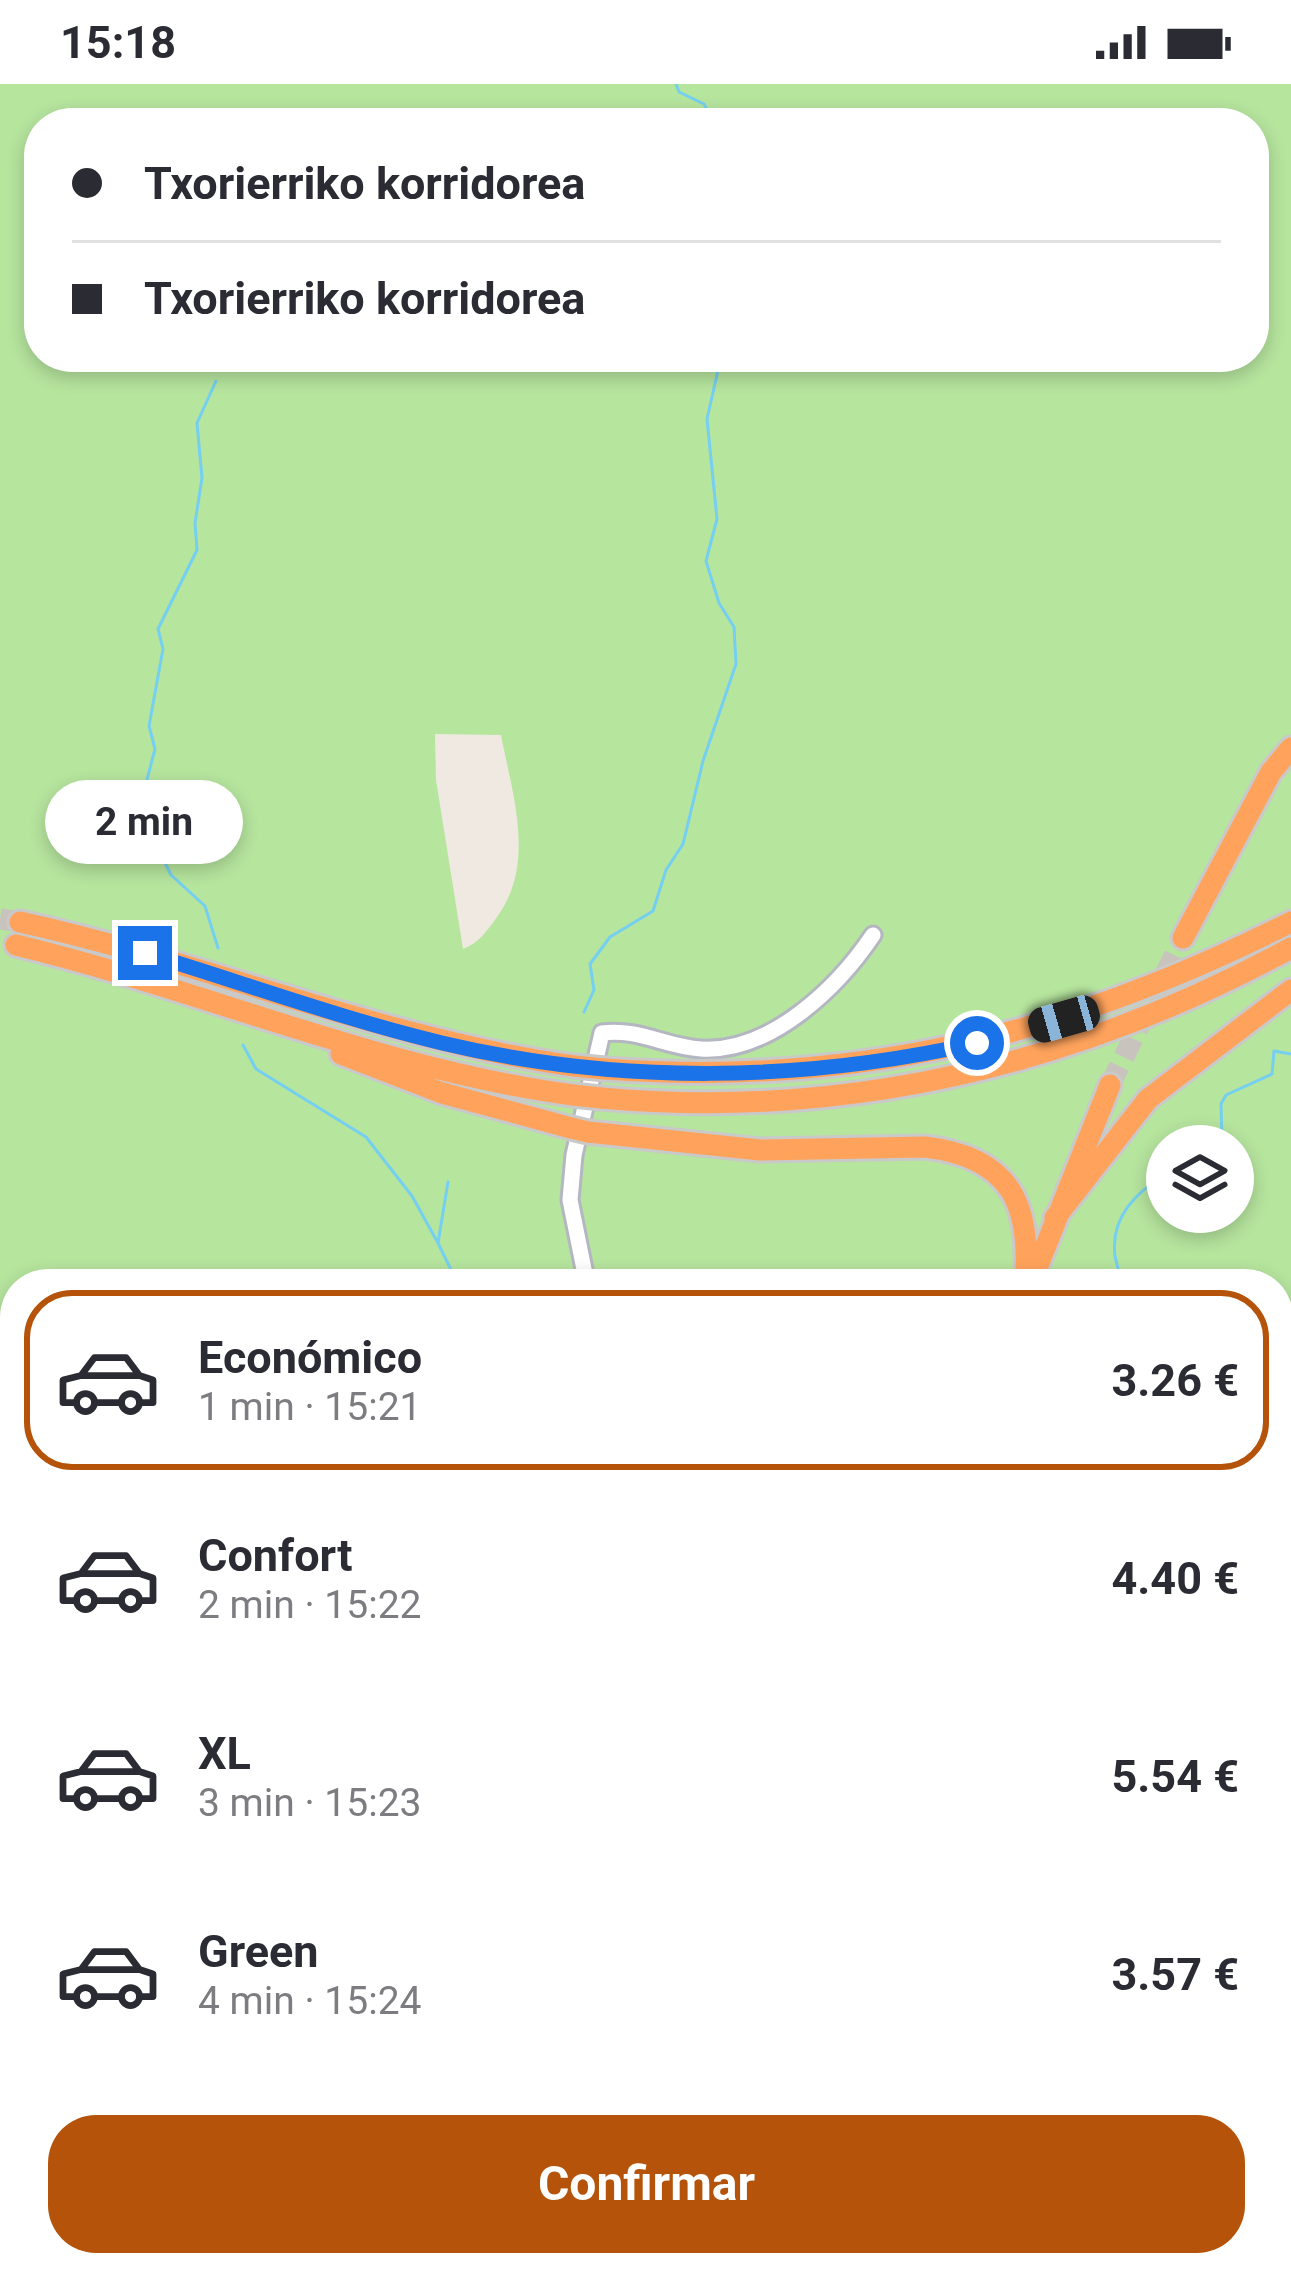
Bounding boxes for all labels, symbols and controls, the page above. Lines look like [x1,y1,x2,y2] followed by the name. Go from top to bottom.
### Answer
[60,16,176,69] text: 15:18
[144,157,585,210] text: Txorierriko korridorea
[144,272,585,325] text: Txorierriko korridorea
[46,779,244,863] callout: 2 min
[95,799,193,845] text: 2 min
[118,926,172,980] route end
[1024,992,1104,1046] car
[950,1016,1004,1070] route start
[1146,1125,1254,1233] map controls
[1146,1125,1254,1233] button: layers
[54,1326,162,1434] icon: car
[198,1331,422,1384] text: Económico
[1111,1354,1239,1407] text: 3.26 €
[198,1384,421,1430] text: 1 min · 15:21
[54,1524,162,1632] icon: car
[198,1529,352,1582] text: Confort
[1111,1552,1239,1605] text: 4.40 €
[198,1582,421,1628] text: 2 min · 15:22
[54,1722,162,1830] icon: car
[198,1727,251,1780] text: XL
[1111,1750,1239,1803] text: 5.54 €
[198,1780,421,1826] text: 3 min · 15:23
[54,1920,162,2028] icon: car
[198,1925,319,1978] text: Green
[1111,1948,1239,2001] text: 3.57 €
[198,1978,421,2024] text: 4 min · 15:24
[48,2115,1245,2253] button: Confirmar

